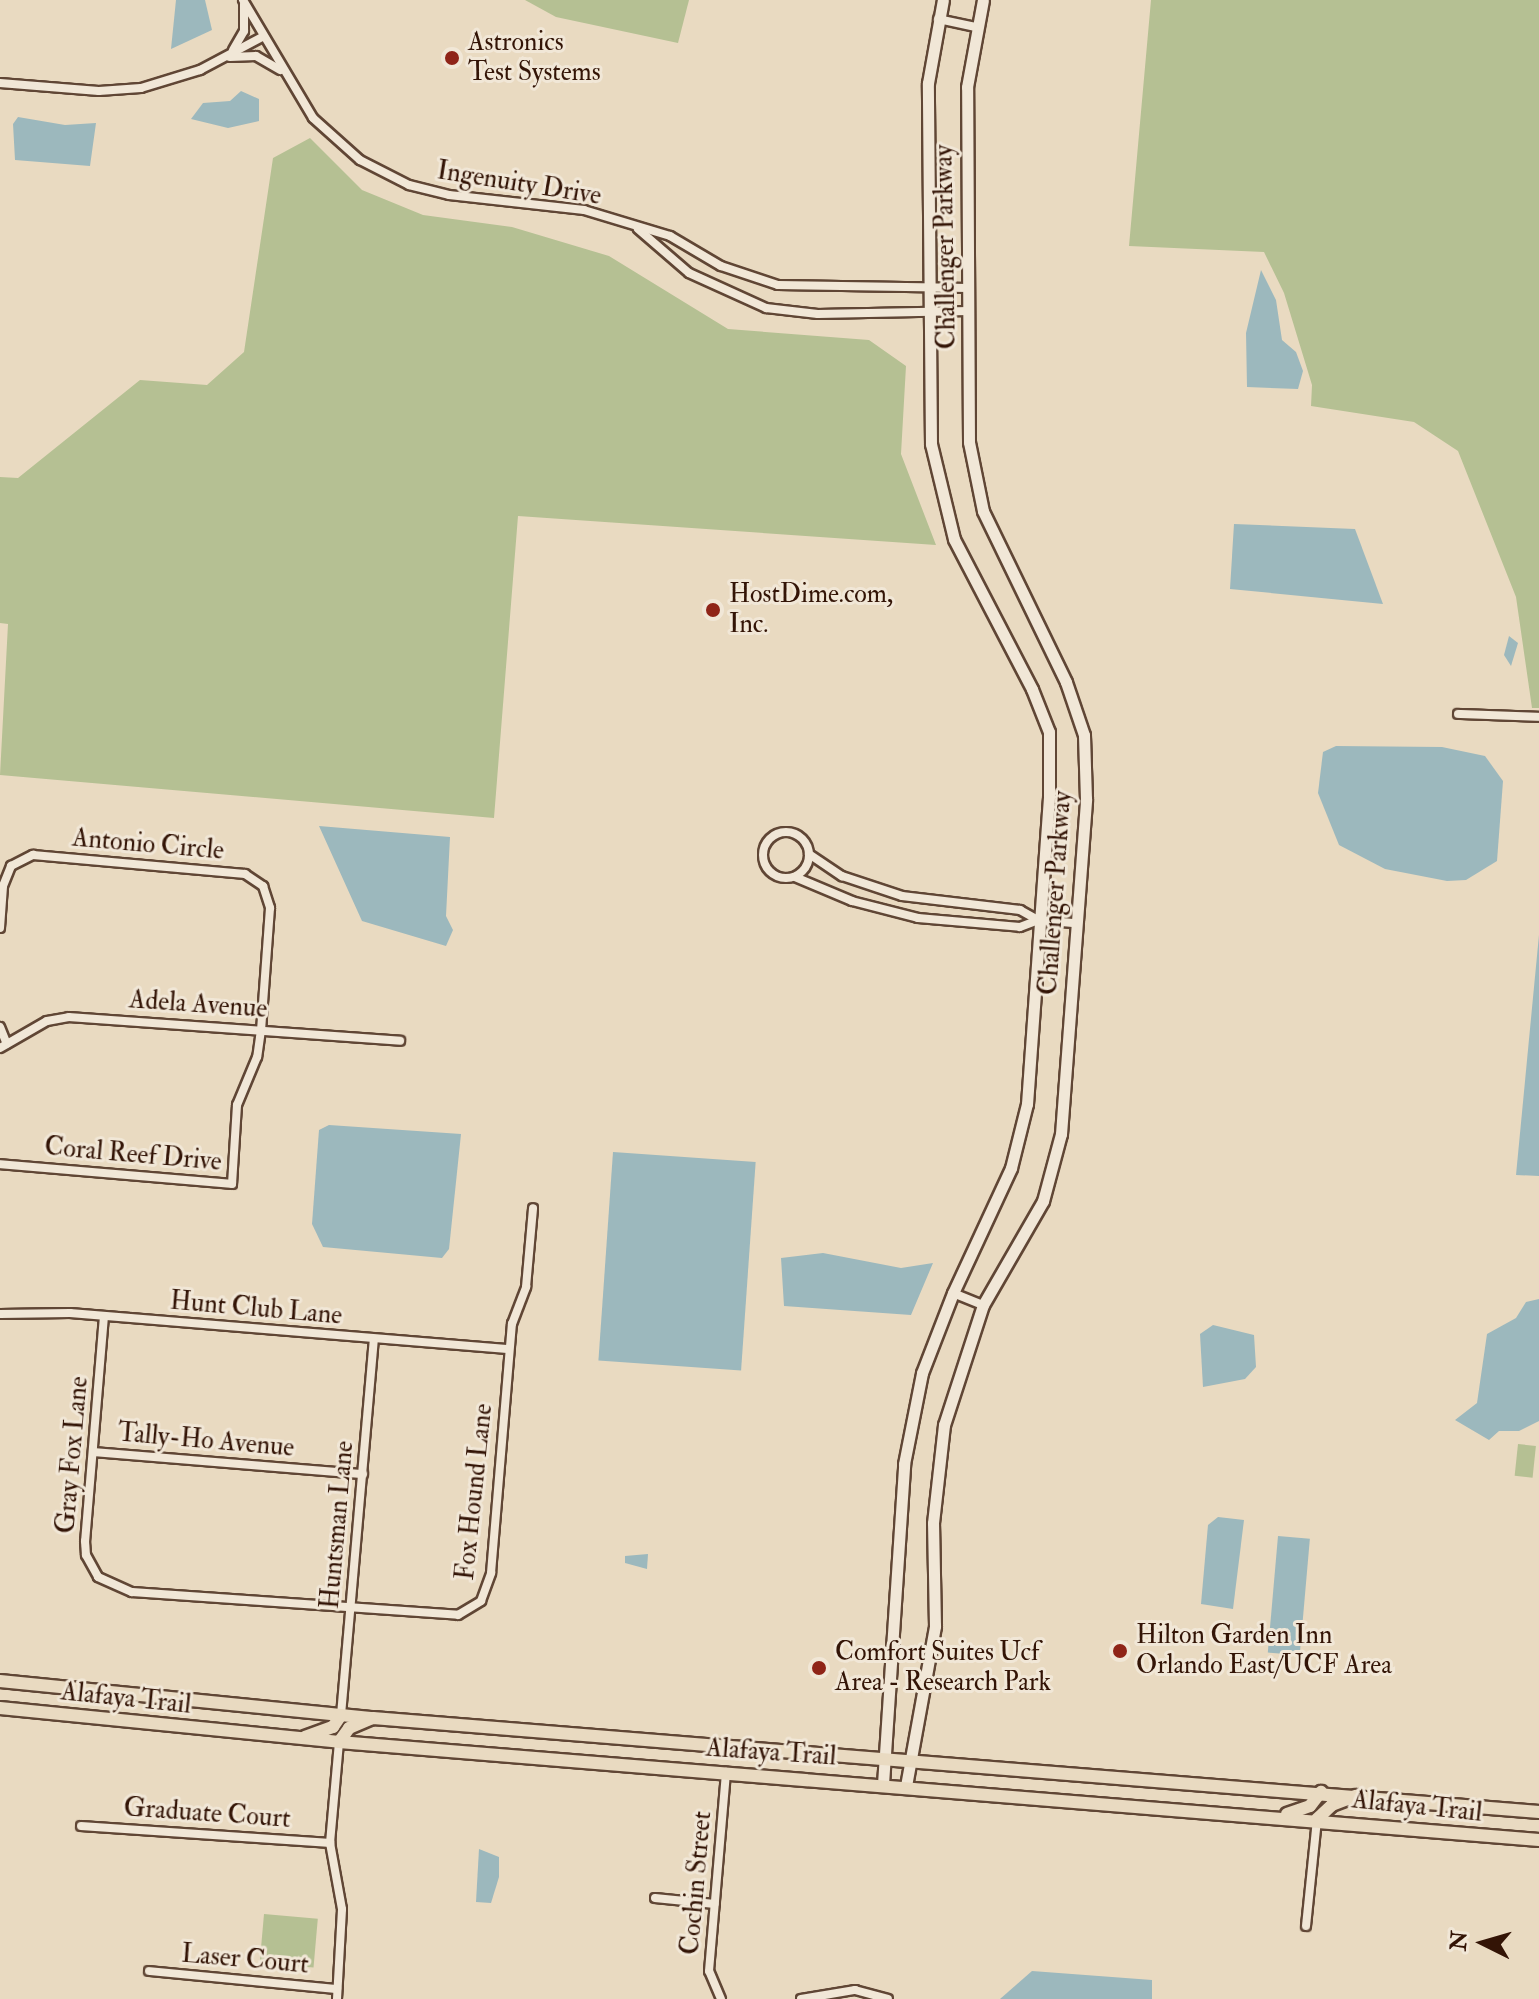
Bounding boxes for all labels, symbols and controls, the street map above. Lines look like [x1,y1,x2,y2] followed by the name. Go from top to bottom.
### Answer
[468,27,601,88] place label: Astronics Test Systems
[443,49,461,67] marker: Astronics Test Systems
[929,144,963,350] street label: Challenger Parkway
[435,156,603,212] street label: Ingenuity Drive
[729,579,893,640] place label: HostDime.com, Inc.
[704,601,722,619] marker: HostDime.com, Inc.
[1033,790,1079,996] street label: Challenger Parkway
[71,823,225,867] street label: Antonio Circle
[128,985,268,1025] street label: Adela Avenue
[43,1132,223,1178] street label: Coral Reef Drive
[169,1286,343,1332] street label: Hunt Club Lane
[51,1375,95,1535] street label: Gray Fox Lane
[450,1402,500,1582] street label: Fox Hound Lane
[116,1418,296,1464] street label: Tally-Ho Avenue
[315,1440,361,1610] street label: Huntsman Lane
[1136,1620,1392,1682] place label: Hilton Garden Inn Orlando East/UCF Area
[835,1637,1051,1698] place label: Comfort Suites Ucf Area - Research Park
[1111,1642,1129,1660] marker: Hilton Garden Inn Orlando East/UCF Area
[810,1659,828,1677] marker: Comfort Suites Ucf Area - Research Park
[59,1677,193,1721] street label: Alafaya Trail
[705,1733,837,1773] street label: Alafaya Trail
[1350,1785,1484,1829] street label: Alafaya Trail
[123,1793,291,1835] street label: Graduate Court
[675,1810,719,1956] street label: Cochin Street
[1443,1903,1523,1983] north arrow
[1444,1930,1474,1952] text: N
[180,1939,310,1981] street label: Laser Court

